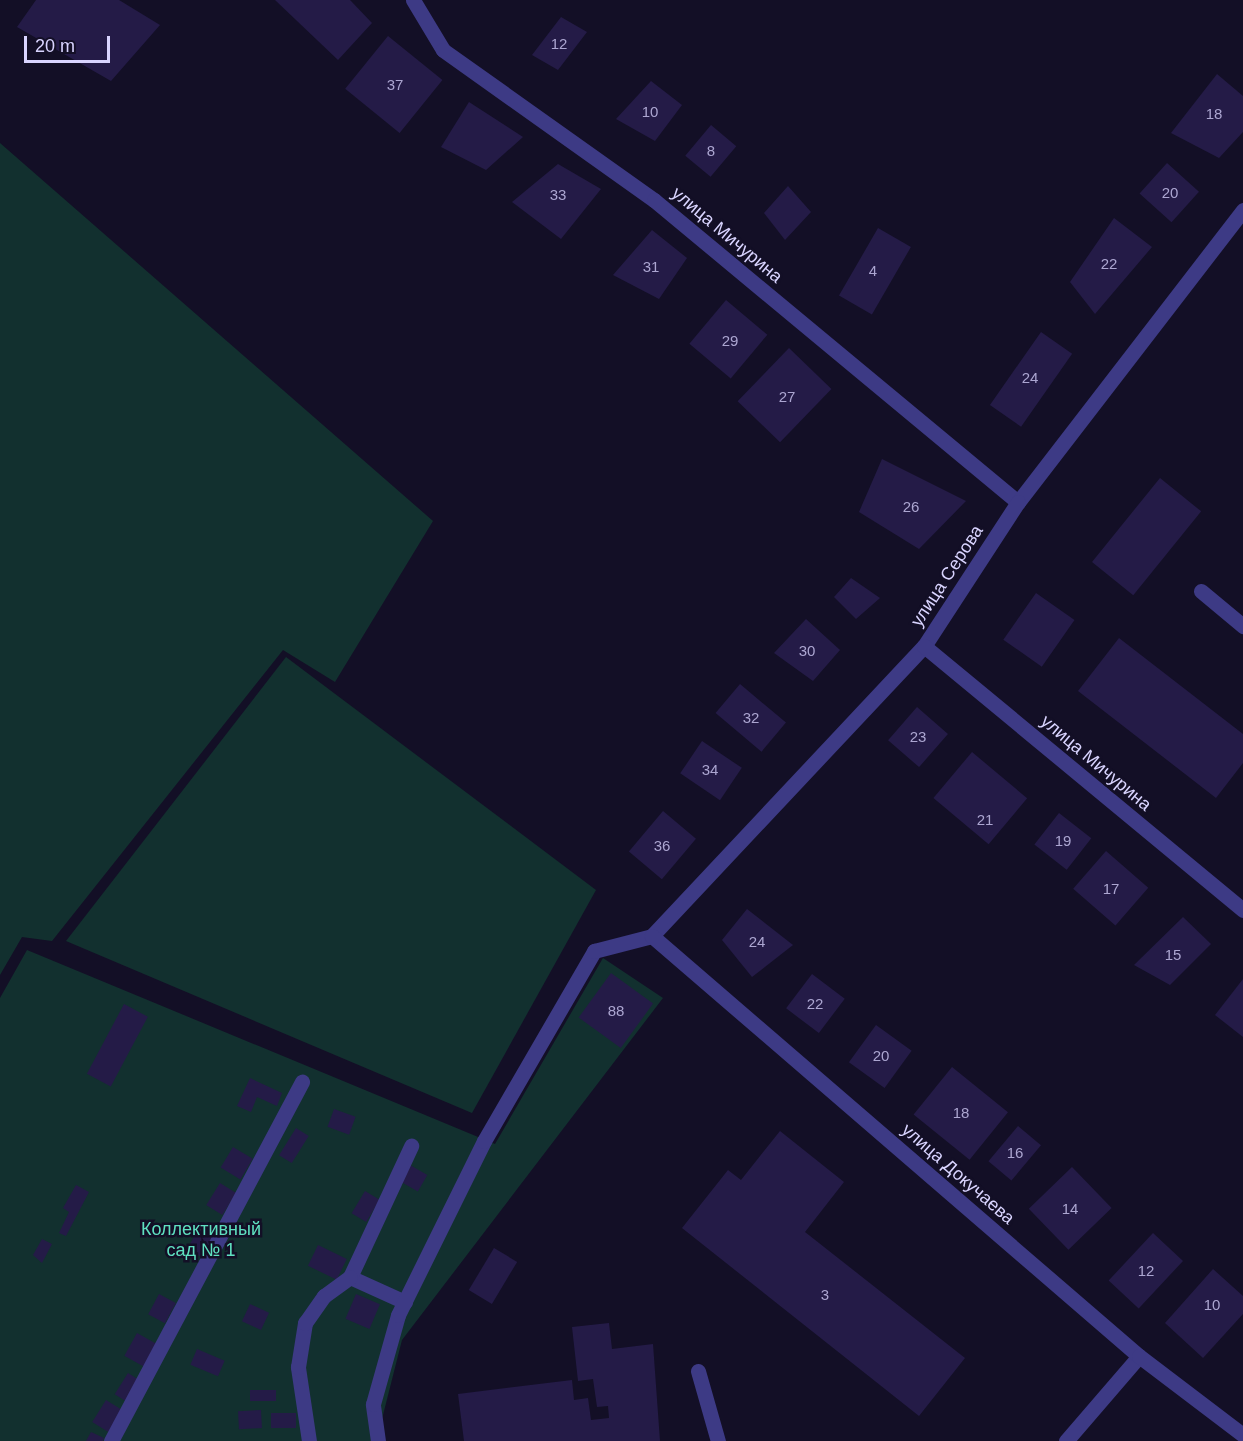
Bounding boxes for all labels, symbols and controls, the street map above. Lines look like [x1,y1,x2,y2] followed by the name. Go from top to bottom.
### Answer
[27,24,112,62] scale bar
[551,35,567,53] house number: 12
[35,36,75,56] text: 20 m
[387,76,403,94] house number: 37
[642,103,658,121] house number: 10
[1206,105,1222,123] house number: 18
[707,142,715,160] house number: 8
[667,182,787,288] street label: улица Мичурина
[1162,184,1178,202] house number: 20
[550,186,566,204] house number: 33
[1101,255,1117,273] house number: 22
[643,258,659,276] house number: 31
[869,262,877,280] house number: 4
[722,332,738,350] house number: 29
[1022,369,1038,387] house number: 24
[779,388,795,406] house number: 27
[903,498,919,516] house number: 26
[906,521,988,631] street label: улица Серова
[799,642,815,660] house number: 30
[743,709,759,727] house number: 32
[1036,710,1156,816] street label: улица Мичурина
[910,728,926,746] house number: 23
[702,761,718,779] house number: 34
[977,811,993,829] house number: 21
[1055,832,1071,850] house number: 19
[654,837,670,855] house number: 36
[1103,880,1119,898] house number: 17
[749,933,765,951] house number: 24
[1165,946,1181,964] house number: 15
[807,995,823,1013] house number: 22
[608,1002,624,1020] house number: 88
[873,1047,889,1065] house number: 20
[953,1104,969,1122] house number: 18
[897,1119,1019,1229] street label: улица Докучаева
[1007,1144,1023,1162] house number: 16
[1062,1200,1078,1218] house number: 14
[141,1219,261,1262] park label: Коллективный сад № 1
[1138,1262,1154,1280] house number: 12
[821,1286,829,1304] house number: 3
[1204,1296,1220,1314] house number: 10

